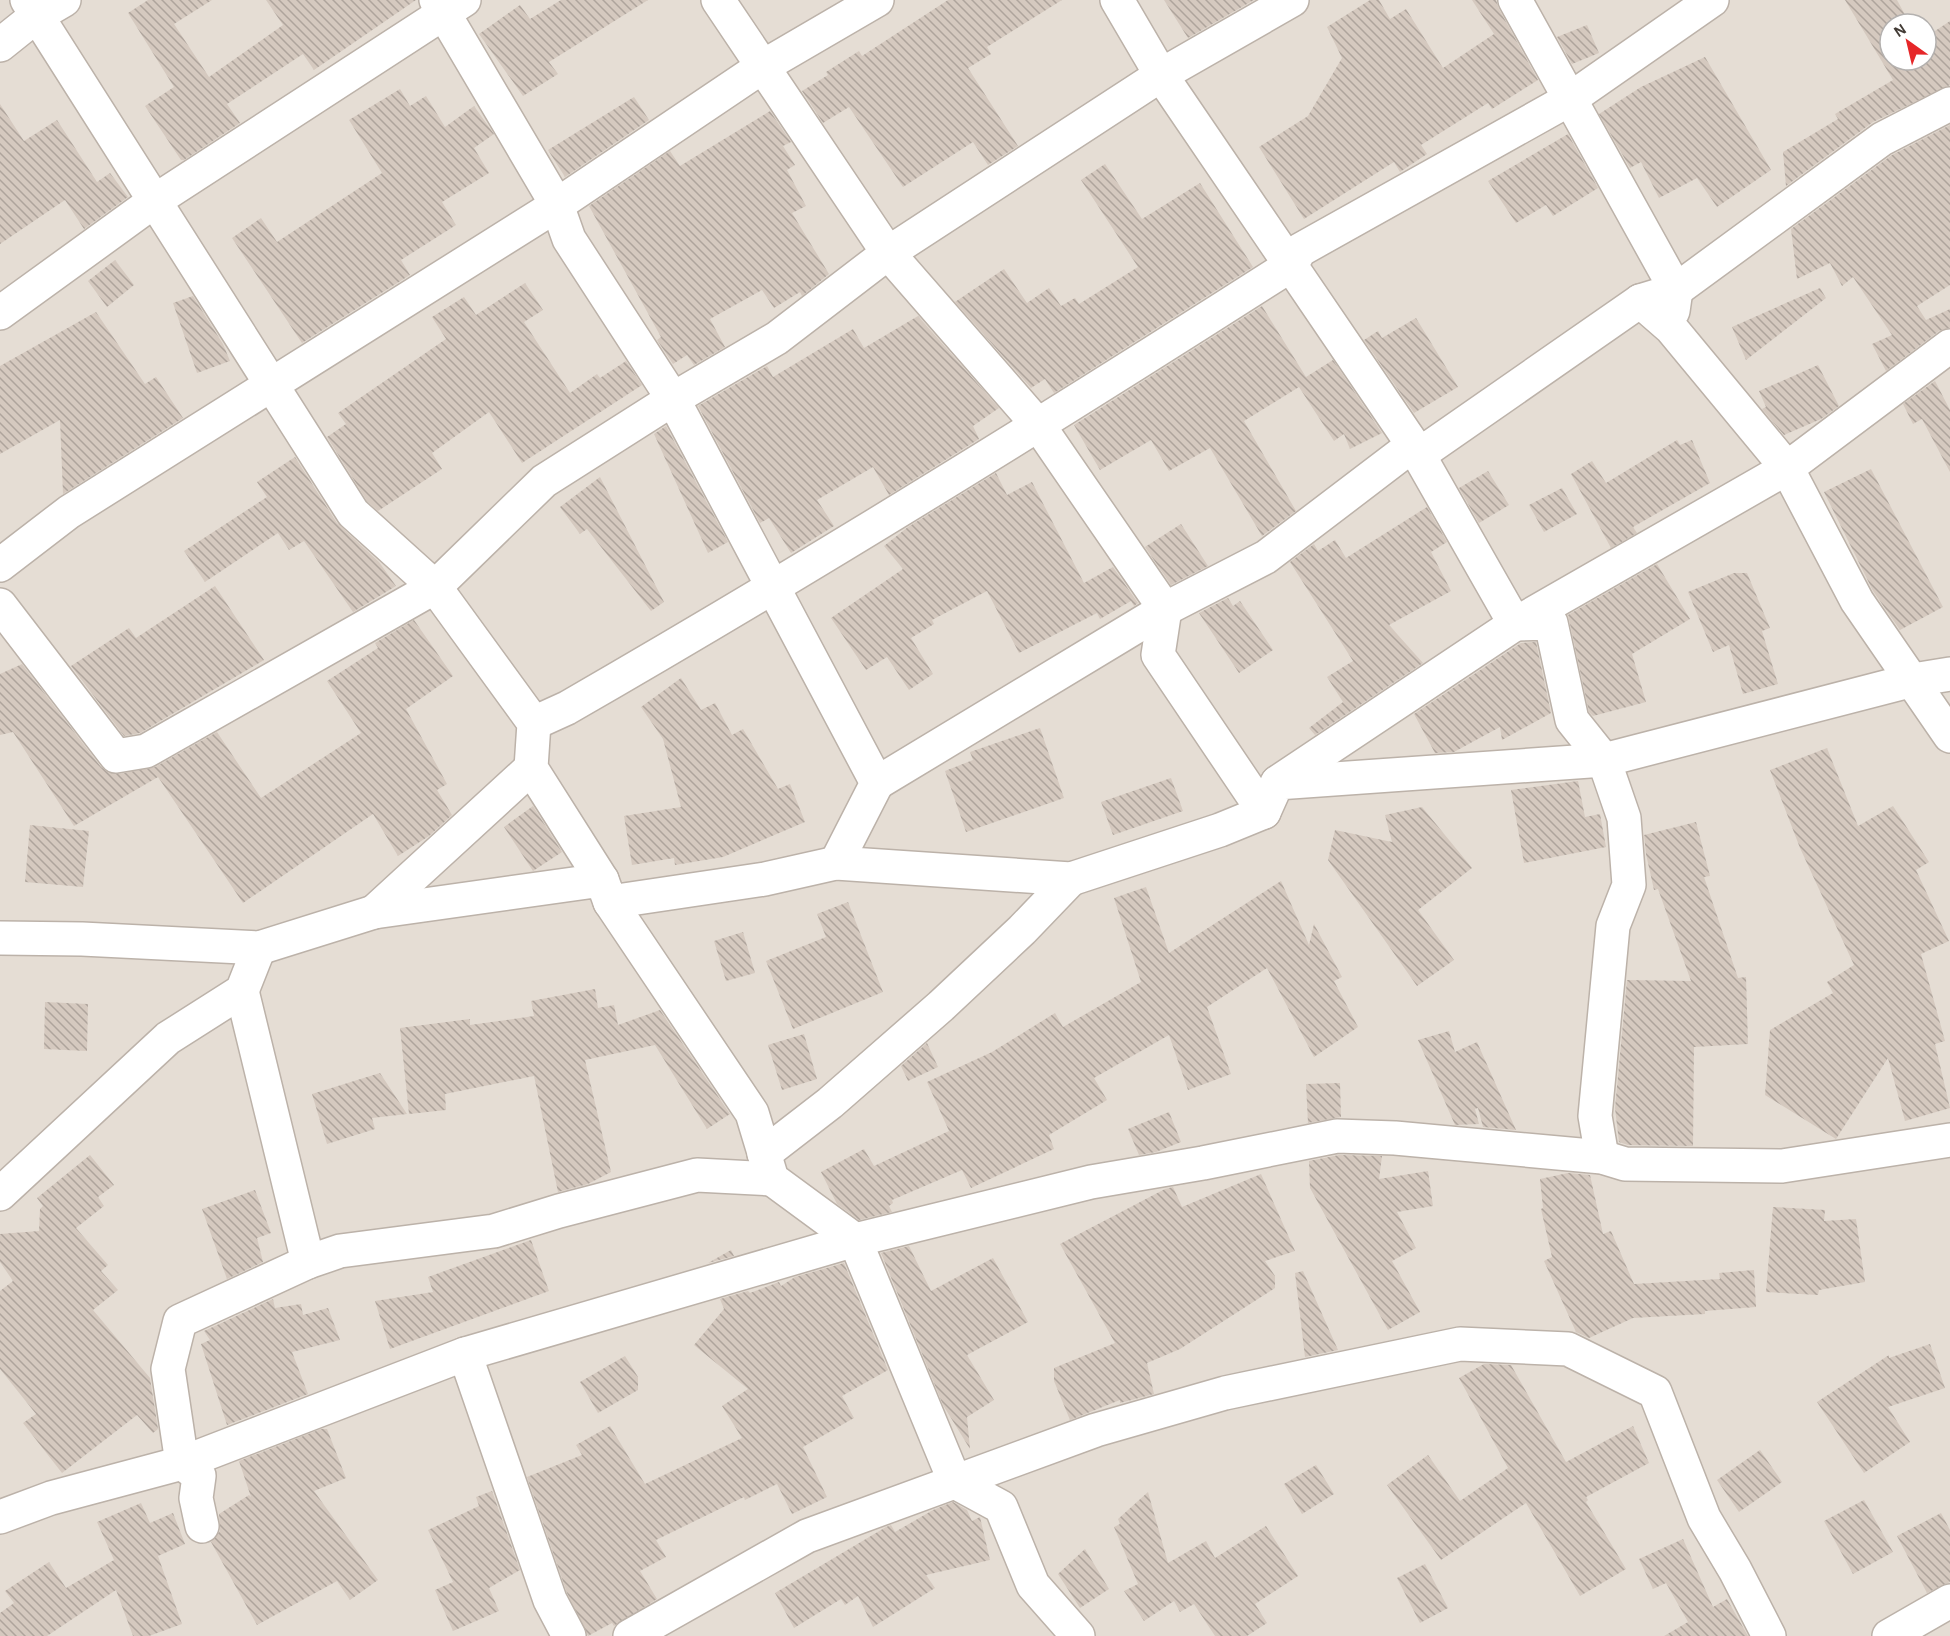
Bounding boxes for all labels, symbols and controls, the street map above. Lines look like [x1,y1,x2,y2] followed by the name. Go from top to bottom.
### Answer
[1878,12,1938,72] north arrow
[1891,21,1909,40] text: N

